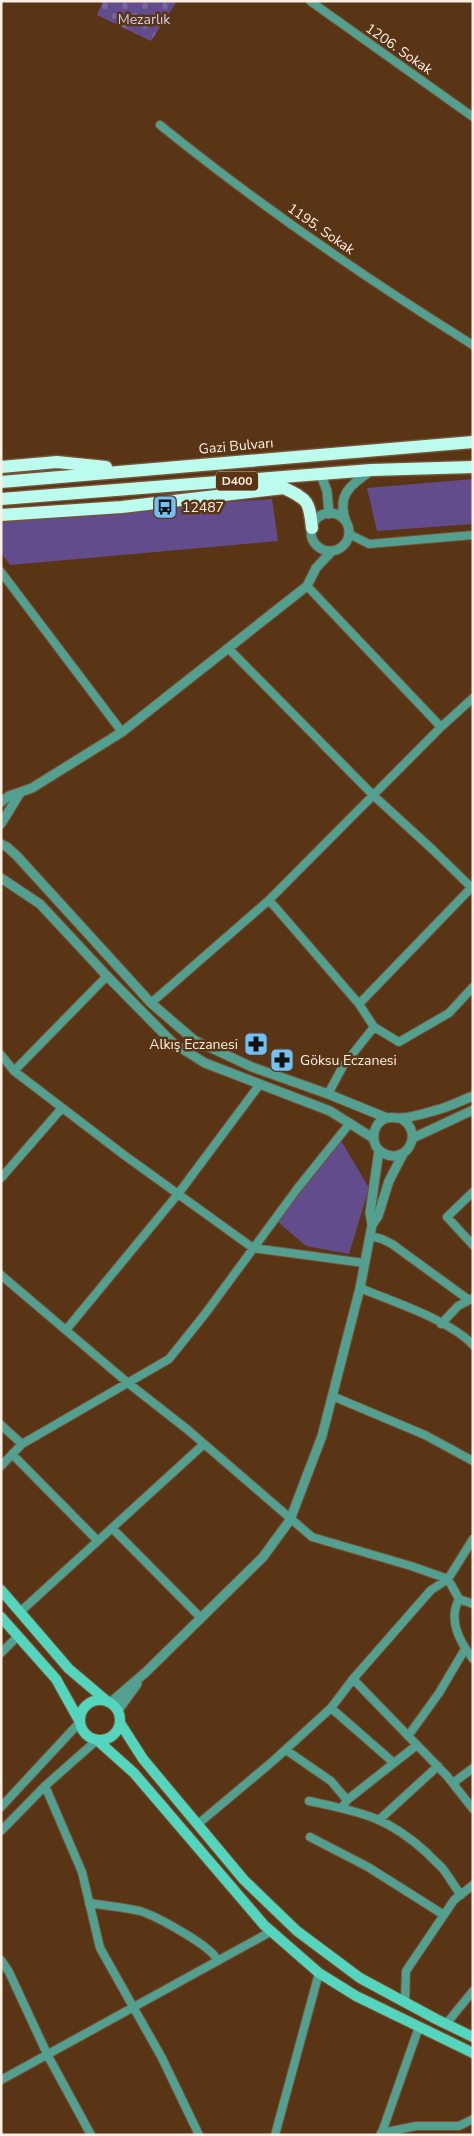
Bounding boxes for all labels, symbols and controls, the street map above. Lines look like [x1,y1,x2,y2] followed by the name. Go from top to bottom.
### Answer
[118,10,171,29] park label: Mezarlık
[362,19,437,80] street label: 1206. Sokak
[284,199,359,260] street label: 1195. Sokak
[198,433,274,459] street label: Gazi Bulvarı
[216,472,258,491] road number: D400
[152,494,178,520] bus stop icon: 12487
[182,498,224,517] place label: 12487
[243,1031,269,1057] pharmacy icon: Alkış Eczanesi
[149,1035,238,1054] place label: Alkış Eczanesi
[269,1047,295,1073] pharmacy icon: Göksu Eczanesi
[300,1051,397,1070] place label: Göksu Eczanesi

